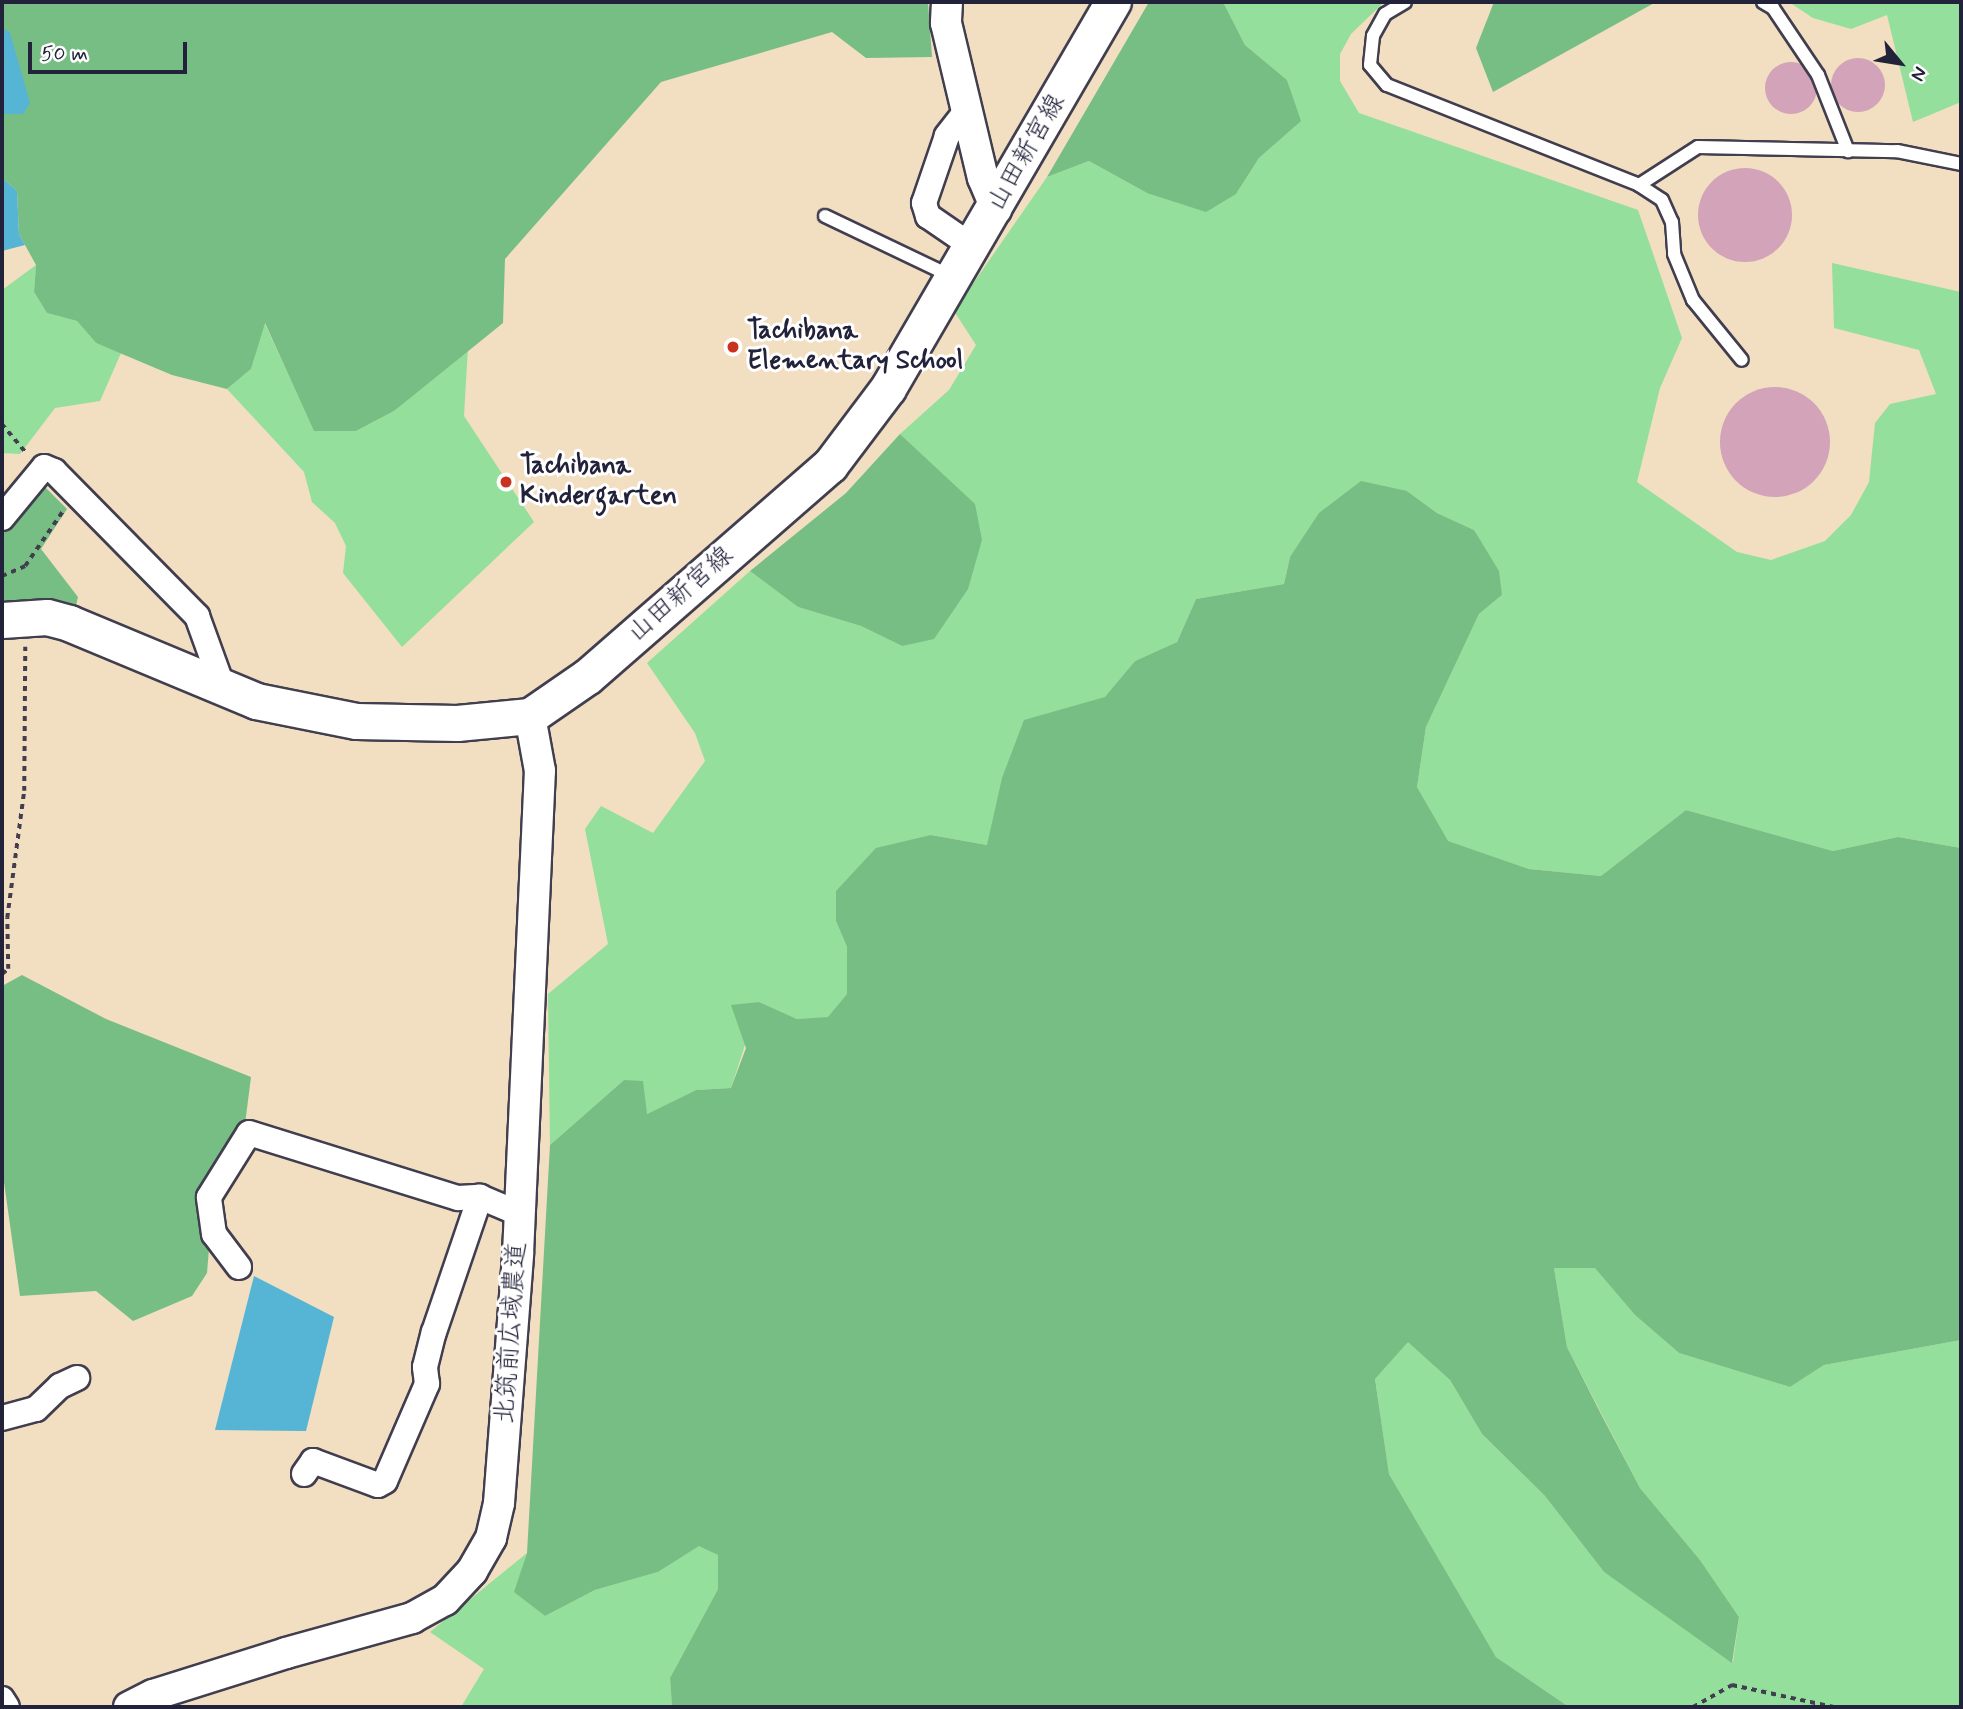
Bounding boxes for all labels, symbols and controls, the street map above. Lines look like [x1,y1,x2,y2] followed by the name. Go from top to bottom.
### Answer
[32,28,191,72] scale bar
[1865,28,1935,98] north arrow
[41,40,88,68] text: 50 m
[1905,62,1933,85] text: N
[981,89,1073,217] street label: 山田新宮線
[747,316,963,378] place label: Tachibana Elementary School
[725,339,741,355] marker: Tachibana Elementary School
[520,451,677,512] place label: Tachibana Kindergarten
[498,474,514,490] marker: Tachibana Kindergarten
[622,541,740,649] street label: 山田新宮線
[490,1241,534,1425] street label: 北筑前広域農道

